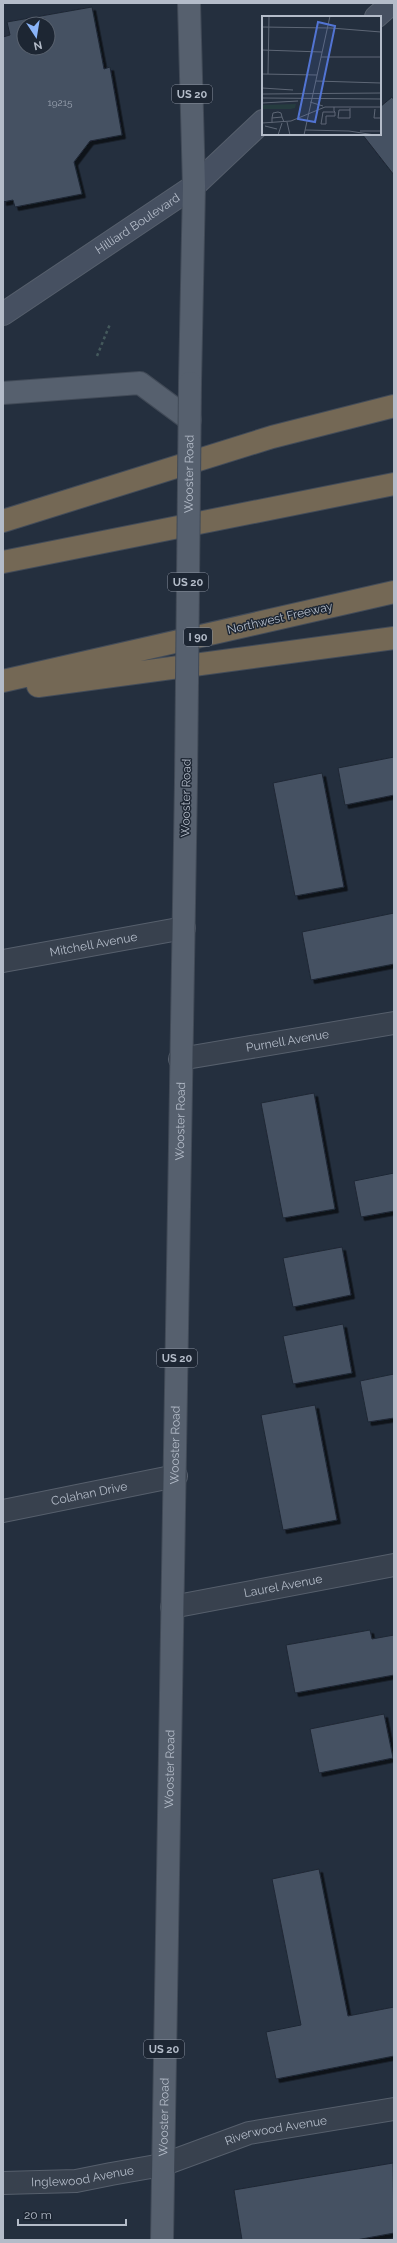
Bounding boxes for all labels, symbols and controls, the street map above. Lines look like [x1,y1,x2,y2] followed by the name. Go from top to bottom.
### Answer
[16,16,56,56] north arrow
[262,16,381,135] inset map
[33,38,43,53] text: N
[172,85,212,103] road number: US 20
[47,97,73,108] house number: 19215
[93,191,182,257] street label: Hilliard Boulevard
[182,435,196,513] street label: Wooster Road
[168,573,208,591] road number: US 20
[226,599,335,637] street label: Northwest Freeway
[184,628,212,646] road number: I 90
[178,759,194,837] street label: Wooster Road
[49,930,138,959] street label: Mitchell Avenue
[245,1027,330,1055] street label: Purnell Avenue
[173,1082,188,1161] street label: Wooster Road
[157,1349,197,1367] road number: US 20
[167,1406,183,1485] street label: Wooster Road
[50,1479,129,1508] street label: Colahan Drive
[243,1572,323,1600] street label: Laurel Avenue
[162,1730,177,1808] street label: Wooster Road
[144,2040,184,2058] road number: US 20
[156,2078,172,2156] street label: Wooster Road
[223,2113,328,2148] street label: Riverwood Avenue
[31,2163,135,2189] street label: Inglewood Avenue
[18,2201,126,2227] scale bar
[24,2208,52,2222] text: 20 m

